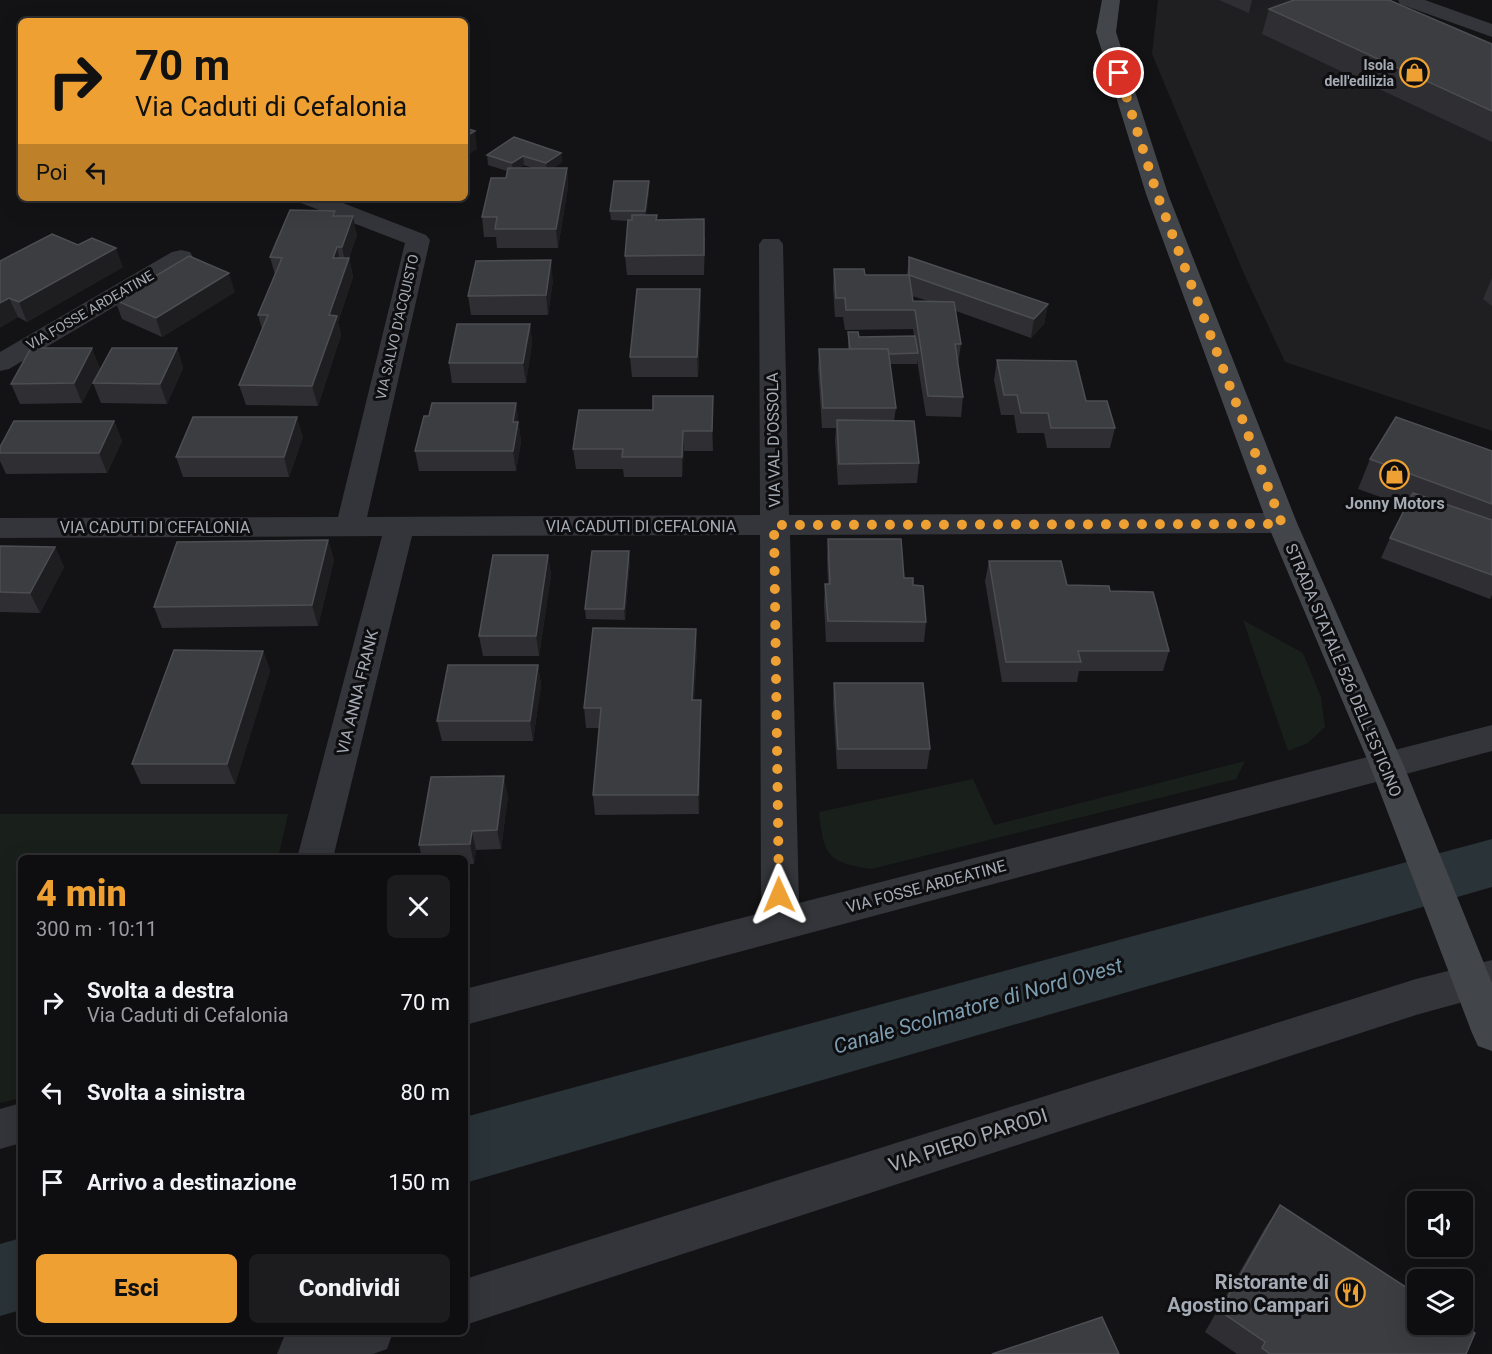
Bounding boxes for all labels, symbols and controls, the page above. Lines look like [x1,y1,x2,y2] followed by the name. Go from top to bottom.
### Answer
[135,41,230,90] text: 70 m
[36,42,114,120] icon: right
[1093,47,1144,98] pin
[1102,56,1135,89] icon: arrive
[1324,57,1395,89] place label: Isola dell'edilizia
[1399,57,1431,89] shop icon: Isola dell'edilizia
[135,91,407,123] text: Via Caduti di Cefalonia
[80,156,113,189] icon: left
[36,160,68,185] text: Poi
[372,253,422,401] street label: VIA SALVO D'ACQUISTO
[24,267,156,353] street label: VIA FOSSE ARDEATINE
[763,372,784,508] street label: VIA VAL D'OSSOLA
[1379,459,1411,491] shop icon: Jonny Motors
[1345,494,1445,513] place label: Jonny Motors
[546,517,737,536] street label: VIA CADUTI DI CEFALONIA
[60,518,251,537] street label: VIA CADUTI DI CEFALONIA
[1281,541,1406,800] street label: STRADA STATALE 526 DELL'ESTICINO
[333,627,382,756] street label: VIA ANNA FRANK
[844,856,1008,917] street label: VIA FOSSE ARDEATINE
[747,863,811,927] position arrow
[36,873,127,915] text: 4 min
[387,875,450,938] button: close
[36,917,157,941] text: 300 m · 10:11
[831,953,1126,1059] water label: Canale Scolmatore di Nord Ovest
[87,978,234,1003] text: Svolta a destra
[36,986,69,1019] icon: right
[401,990,450,1015] text: 70 m
[87,1003,289,1027] text: Via Caduti di Cefalonia
[36,1076,69,1109] icon: left
[87,1080,245,1105] text: Svolta a sinistra
[401,1080,450,1105] text: 80 m
[885,1103,1051,1177] street label: VIA PIERO PARODI
[36,1166,69,1199] icon: arrive
[87,1170,296,1195] text: Arrivo a destinazione
[388,1170,450,1195] text: 150 m
[1407,1191,1473,1335] map controls
[1407,1191,1473,1257] button: sound
[36,1254,237,1323] button: Esci
[249,1254,450,1323] button: Condividi
[1407,1269,1473,1335] button: layers
[1167,1270,1329,1317] place label: Ristorante di Agostino Campari
[1334,1277,1366,1309] restaurant icon: Ristorante di Agostino Campari

